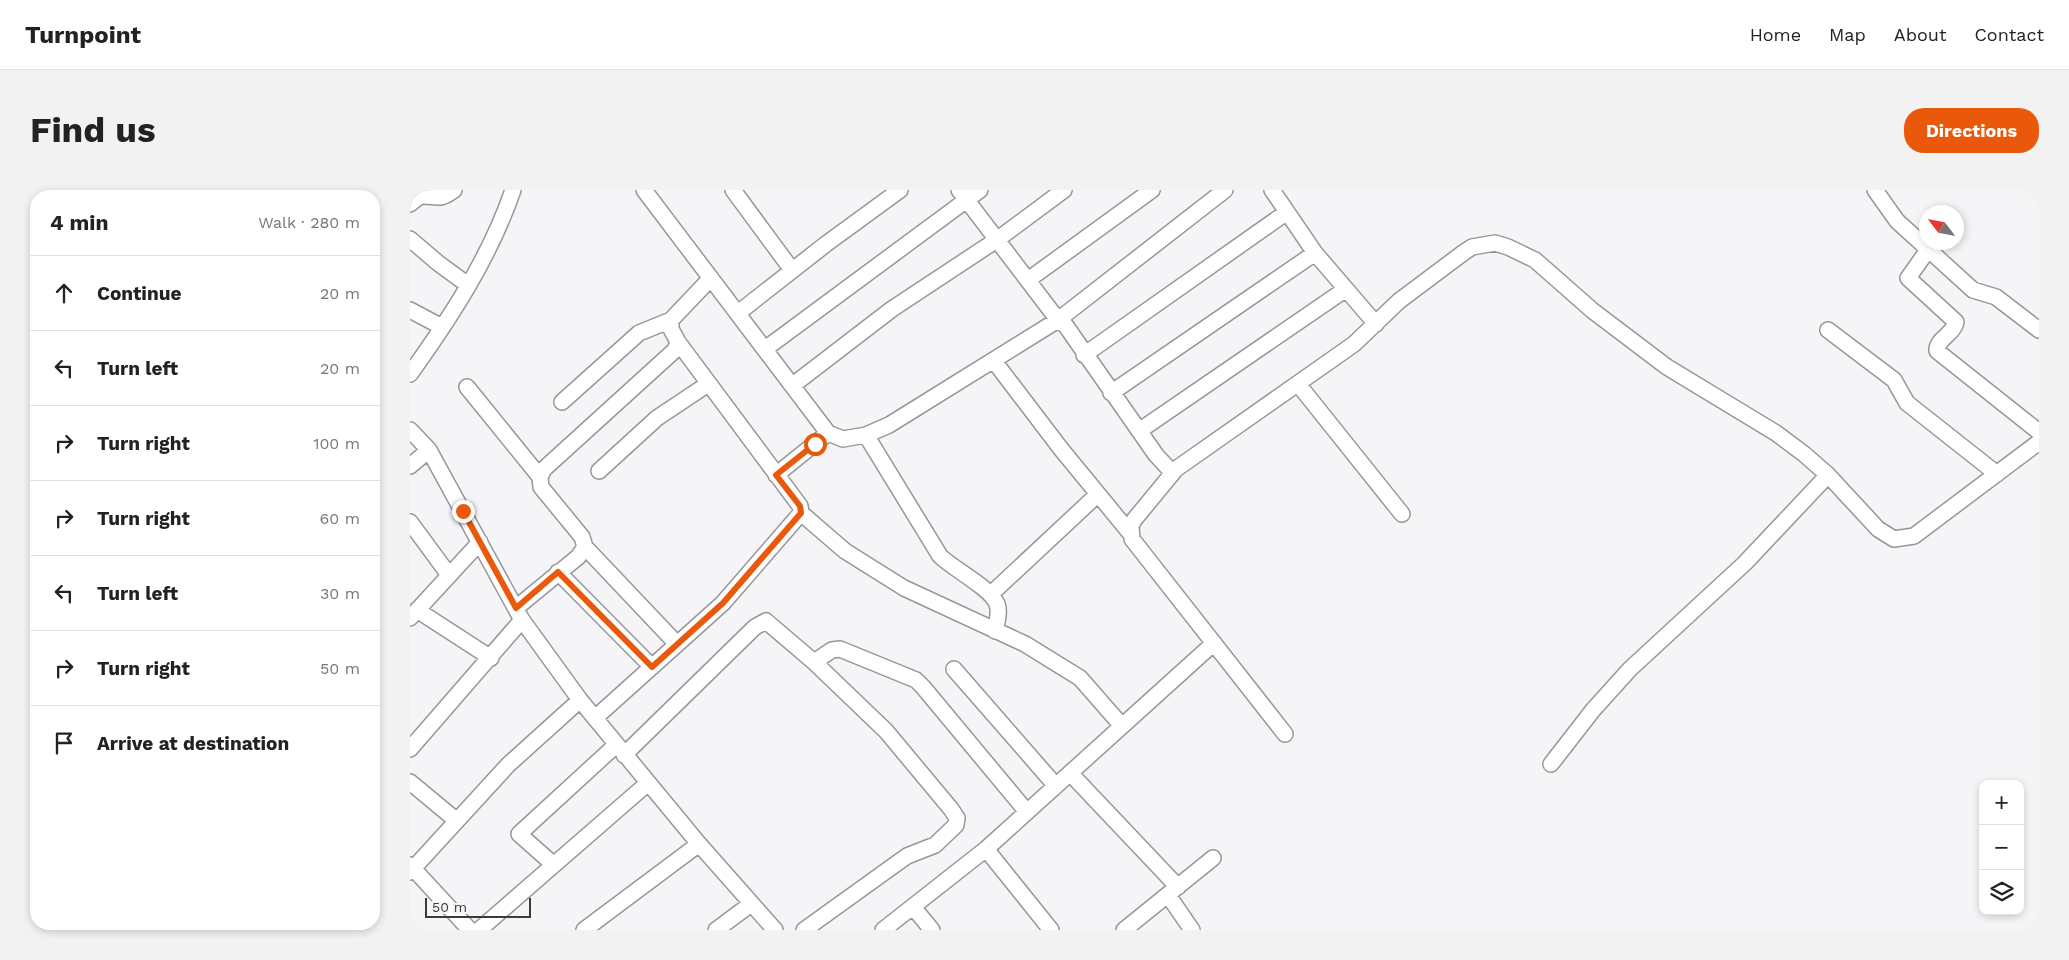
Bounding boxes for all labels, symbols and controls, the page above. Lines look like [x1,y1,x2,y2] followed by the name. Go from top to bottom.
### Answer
[25,21,141,49] text: Turnpoint
[1750,24,1801,45] text: Home
[1829,24,1866,45] text: Map
[1894,24,1946,45] text: About
[1974,24,2044,45] text: Contact
[1904,108,2039,153] button: Directions
[30,109,156,151] text: Find us
[1919,205,1964,250] north arrow
[50,210,108,235] text: 4 min
[258,213,360,232] text: Walk · 280 m
[50,279,78,307] icon: ahead
[97,282,181,305] text: Continue
[320,284,360,303] text: 20 m
[50,354,78,382] icon: left
[97,357,178,380] text: Turn left
[320,359,360,378] text: 20 m
[50,429,78,457] icon: right
[97,432,190,455] text: Turn right
[804,433,827,456] route start
[313,434,360,453] text: 100 m
[452,500,475,523] route end
[50,504,78,532] icon: right
[97,507,190,530] text: Turn right
[320,509,360,528] text: 60 m
[50,579,78,607] icon: left
[97,582,178,605] text: Turn left
[320,584,360,603] text: 30 m
[50,654,78,682] icon: right
[97,657,190,680] text: Turn right
[320,659,360,678] text: 50 m
[50,729,78,757] icon: arrive
[97,732,289,755] text: Arrive at destination
[1979,780,2024,915] map controls
[1979,780,2024,825] button: +
[1979,825,2024,870] button: −
[1979,870,2024,915] button: layers
[425,895,531,918] scale bar
[432,899,467,915] text: 50 m

